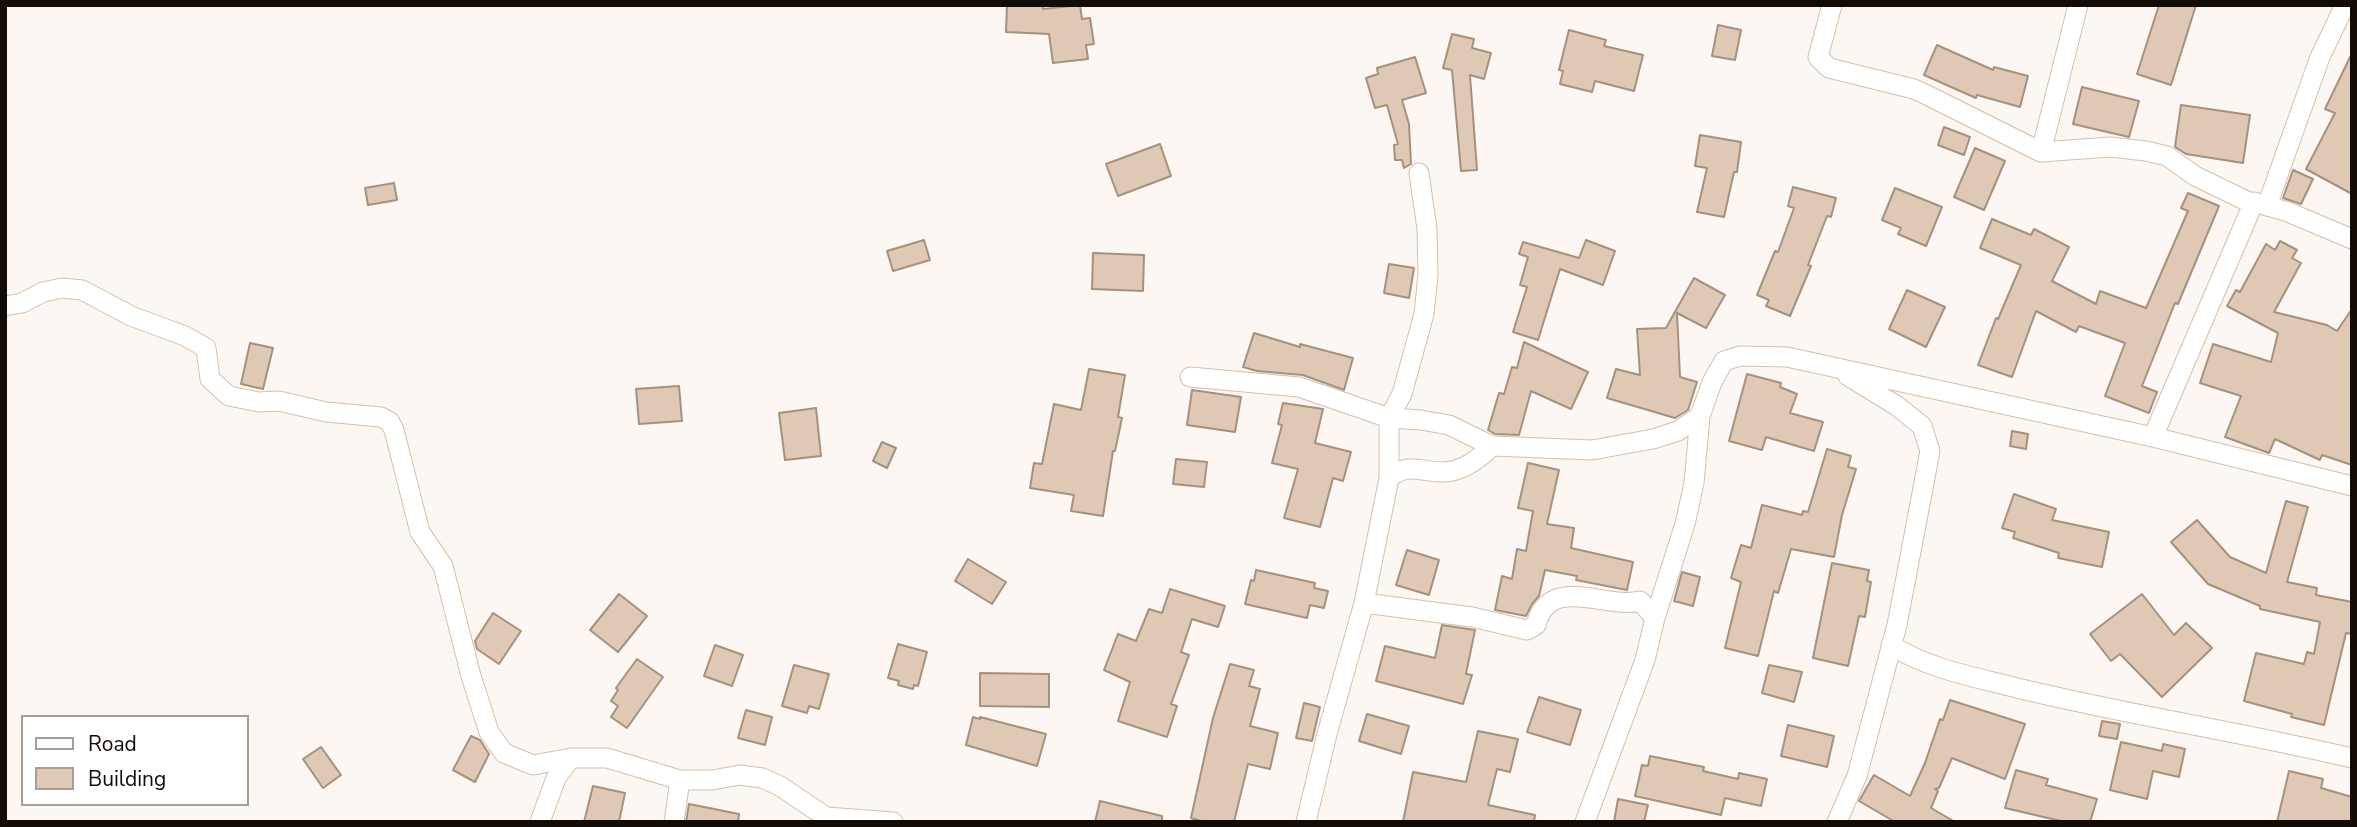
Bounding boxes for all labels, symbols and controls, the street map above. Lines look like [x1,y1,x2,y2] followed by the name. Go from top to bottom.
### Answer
[21,715,248,806] legend
[88,730,137,758] text: Road
[88,765,166,793] text: Building

